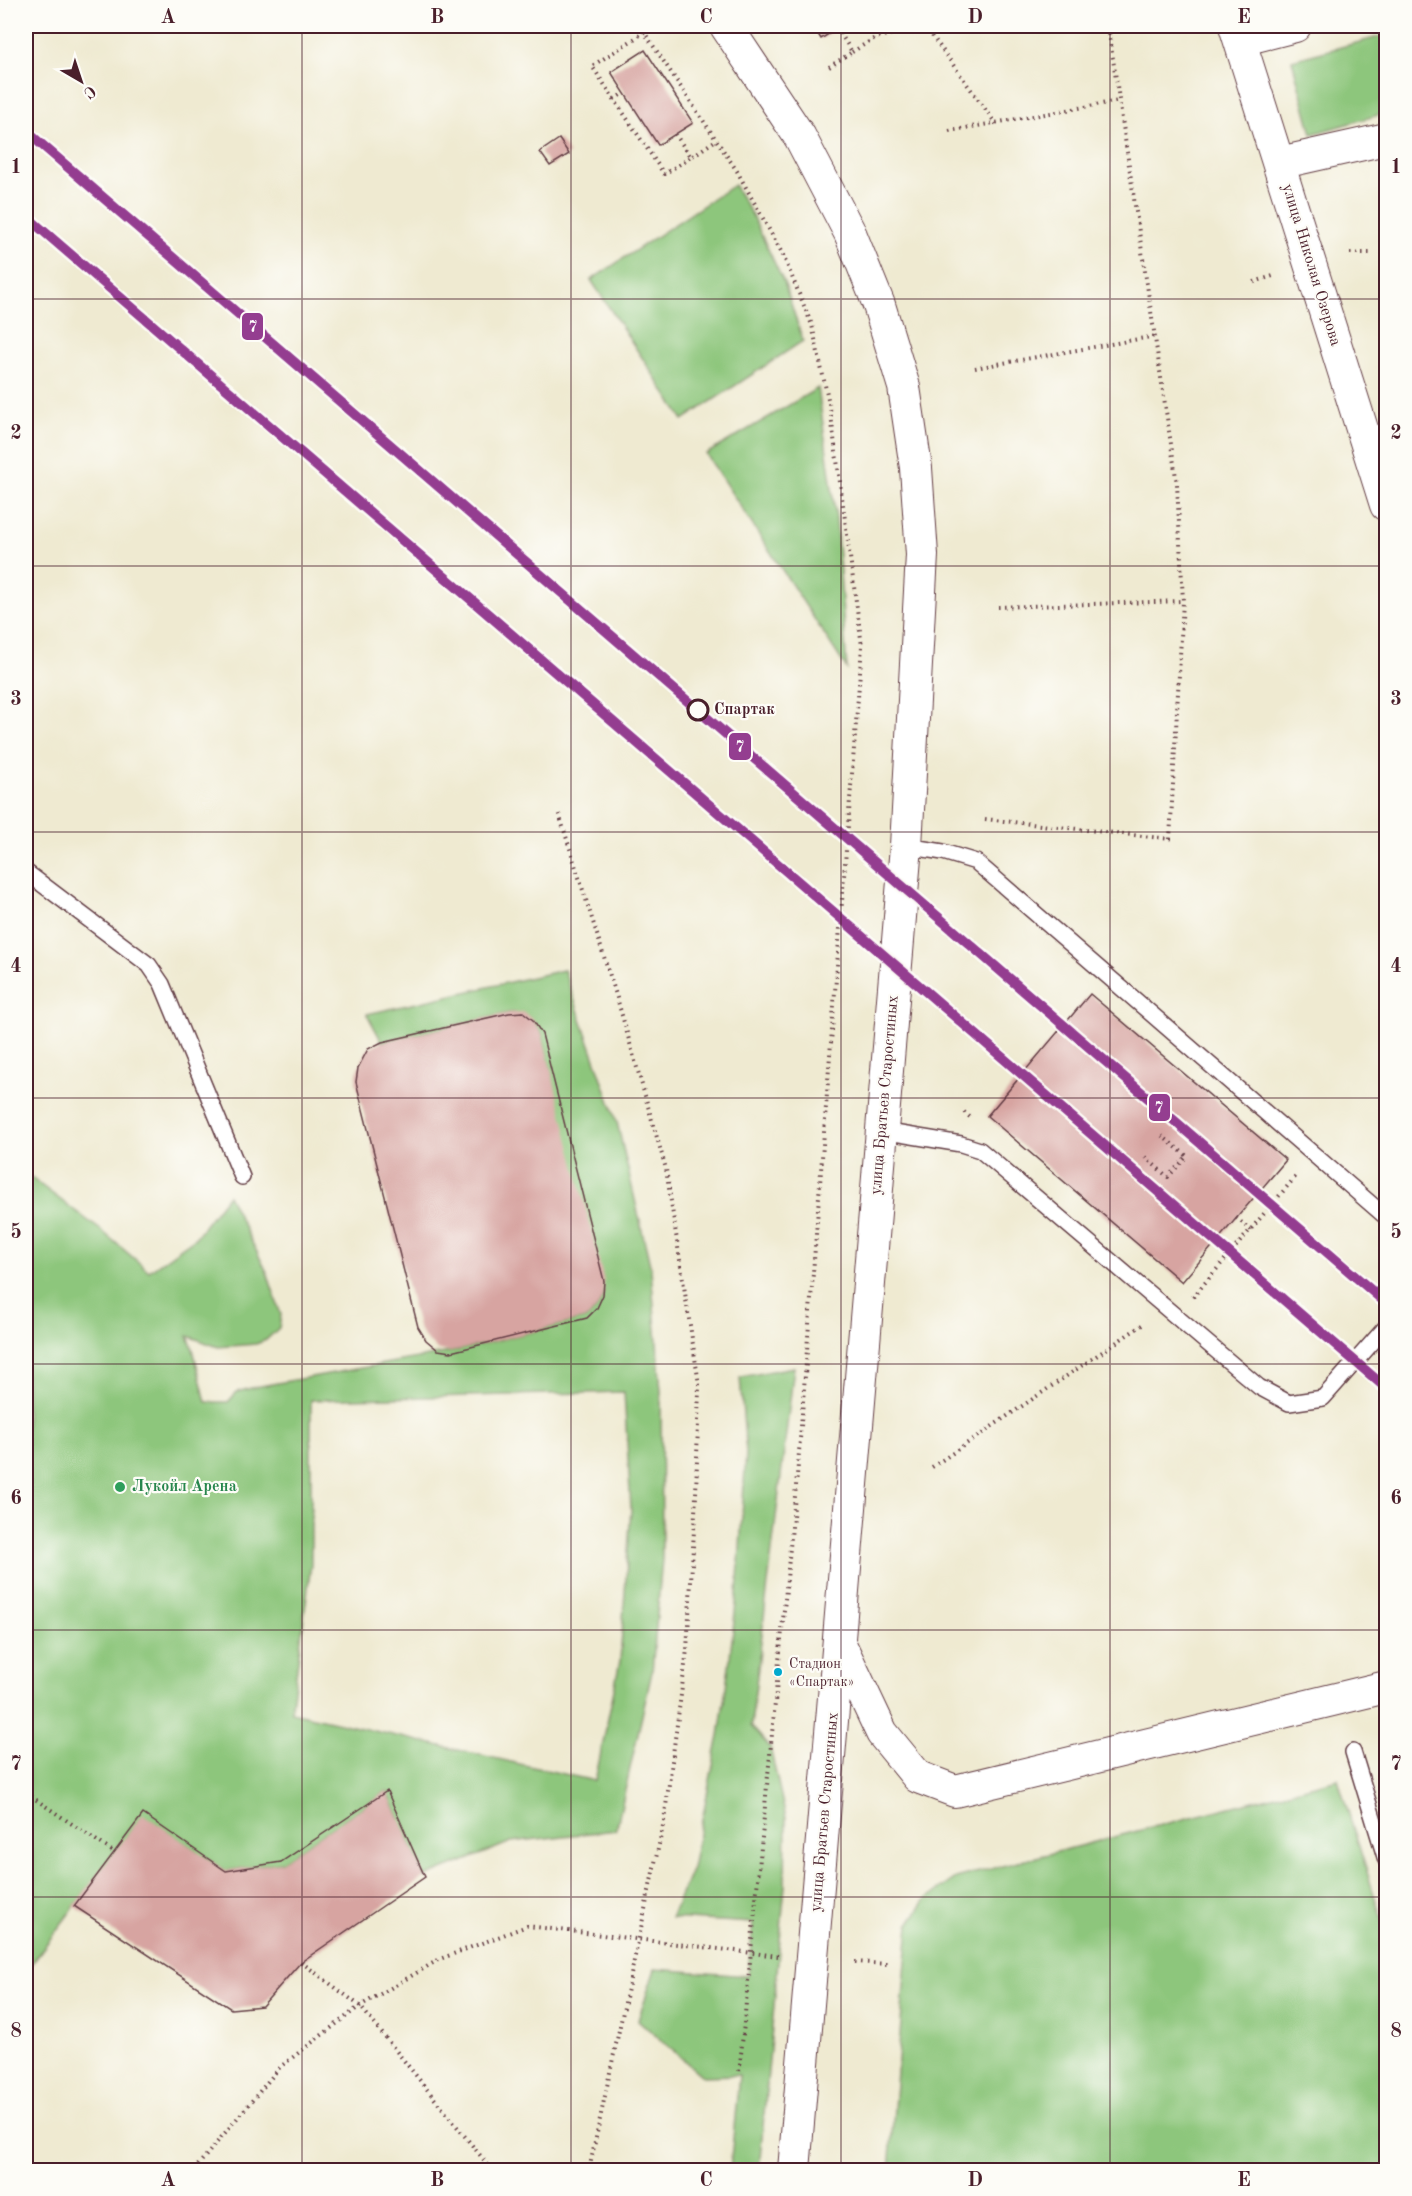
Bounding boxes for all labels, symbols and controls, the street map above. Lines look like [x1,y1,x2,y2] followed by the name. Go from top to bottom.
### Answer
[160,8,176,28] text: A
[430,8,444,28] text: B
[699,8,713,28] text: C
[967,8,983,28] text: D
[1237,8,1251,28] text: E
[51,51,111,111] north arrow
[80,82,98,101] text: С
[10,158,22,178] text: 1
[1390,158,1402,178] text: 1
[1279,182,1343,348] street label: улица Николая Озерова
[241,312,264,341] line badge: 7
[248,320,258,336] text: 7
[10,424,22,444] text: 2
[1390,424,1402,444] text: 2
[10,690,22,710] text: 3
[1390,690,1402,710] text: 3
[687,699,709,721] marker: Спартак
[714,702,775,718] place label: Спартак
[728,732,752,761] line badge: 7
[735,740,745,756] text: 7
[10,957,22,977] text: 4
[1390,957,1402,977] text: 4
[868,994,902,1196] street label: улица Братьев Старостиных
[1148,1093,1171,1122] line badge: 7
[1154,1101,1164,1117] text: 7
[10,1222,22,1243] text: 5
[1390,1222,1402,1243] text: 5
[132,1479,237,1495] place label: Лукойл Арена
[113,1480,127,1494] marker: Лукойл Арена
[10,1489,22,1509] text: 6
[1390,1489,1402,1509] text: 6
[789,1657,854,1689] place label: Стадион «Спартак»
[772,1666,784,1678] marker: Стадион «Спартак»
[808,1711,842,1913] street label: улица Братьев Старостиных
[10,1755,22,1775] text: 7
[1390,1755,1402,1775] text: 7
[10,2022,22,2042] text: 8
[1390,2022,1402,2042] text: 8
[160,2171,176,2191] text: A
[430,2171,444,2191] text: B
[699,2171,713,2191] text: C
[967,2171,983,2191] text: D
[1237,2171,1251,2191] text: E

